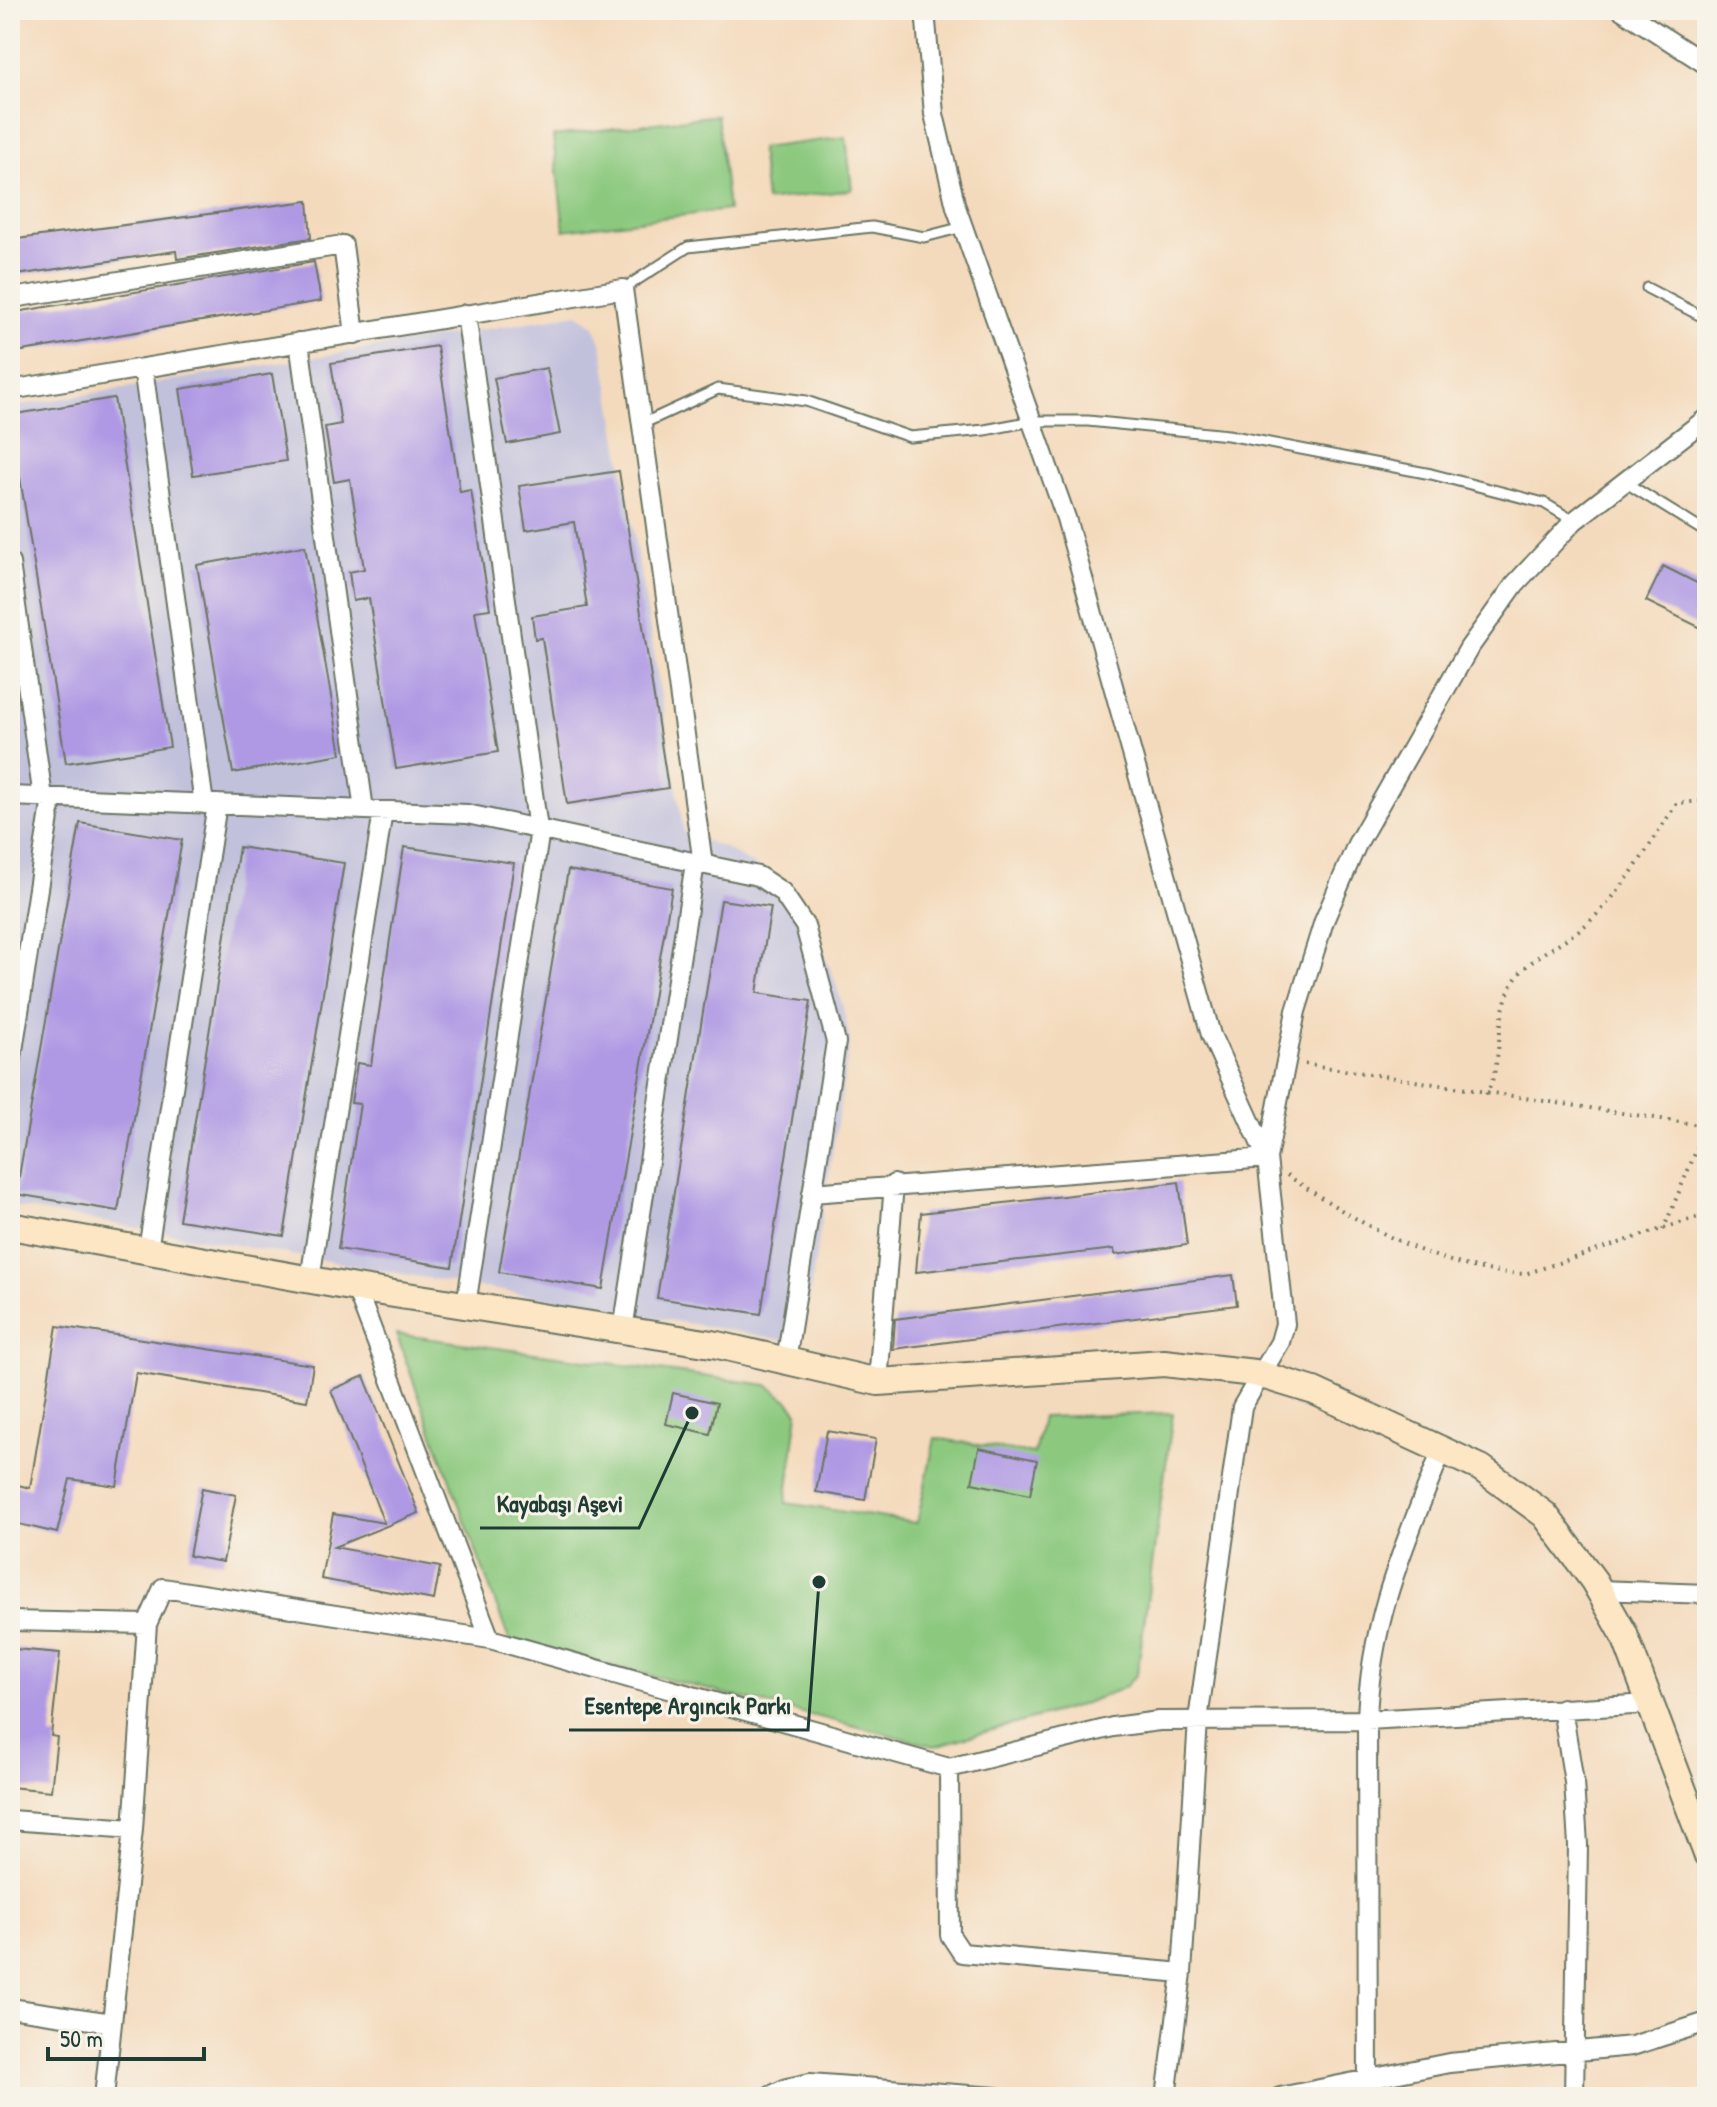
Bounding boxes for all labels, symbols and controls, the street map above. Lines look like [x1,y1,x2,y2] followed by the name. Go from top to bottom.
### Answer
[480,1480,639,1528] callout: Kayabaşı Aşevi
[497,1487,623,1520] text: Kayabaşı Aşevi
[569,1682,808,1730] callout: Esentepe Argıncık Parkı
[585,1689,791,1722] text: Esentepe Argıncık Parkı
[48,2011,204,2061] scale bar
[60,2022,103,2054] text: 50 m

